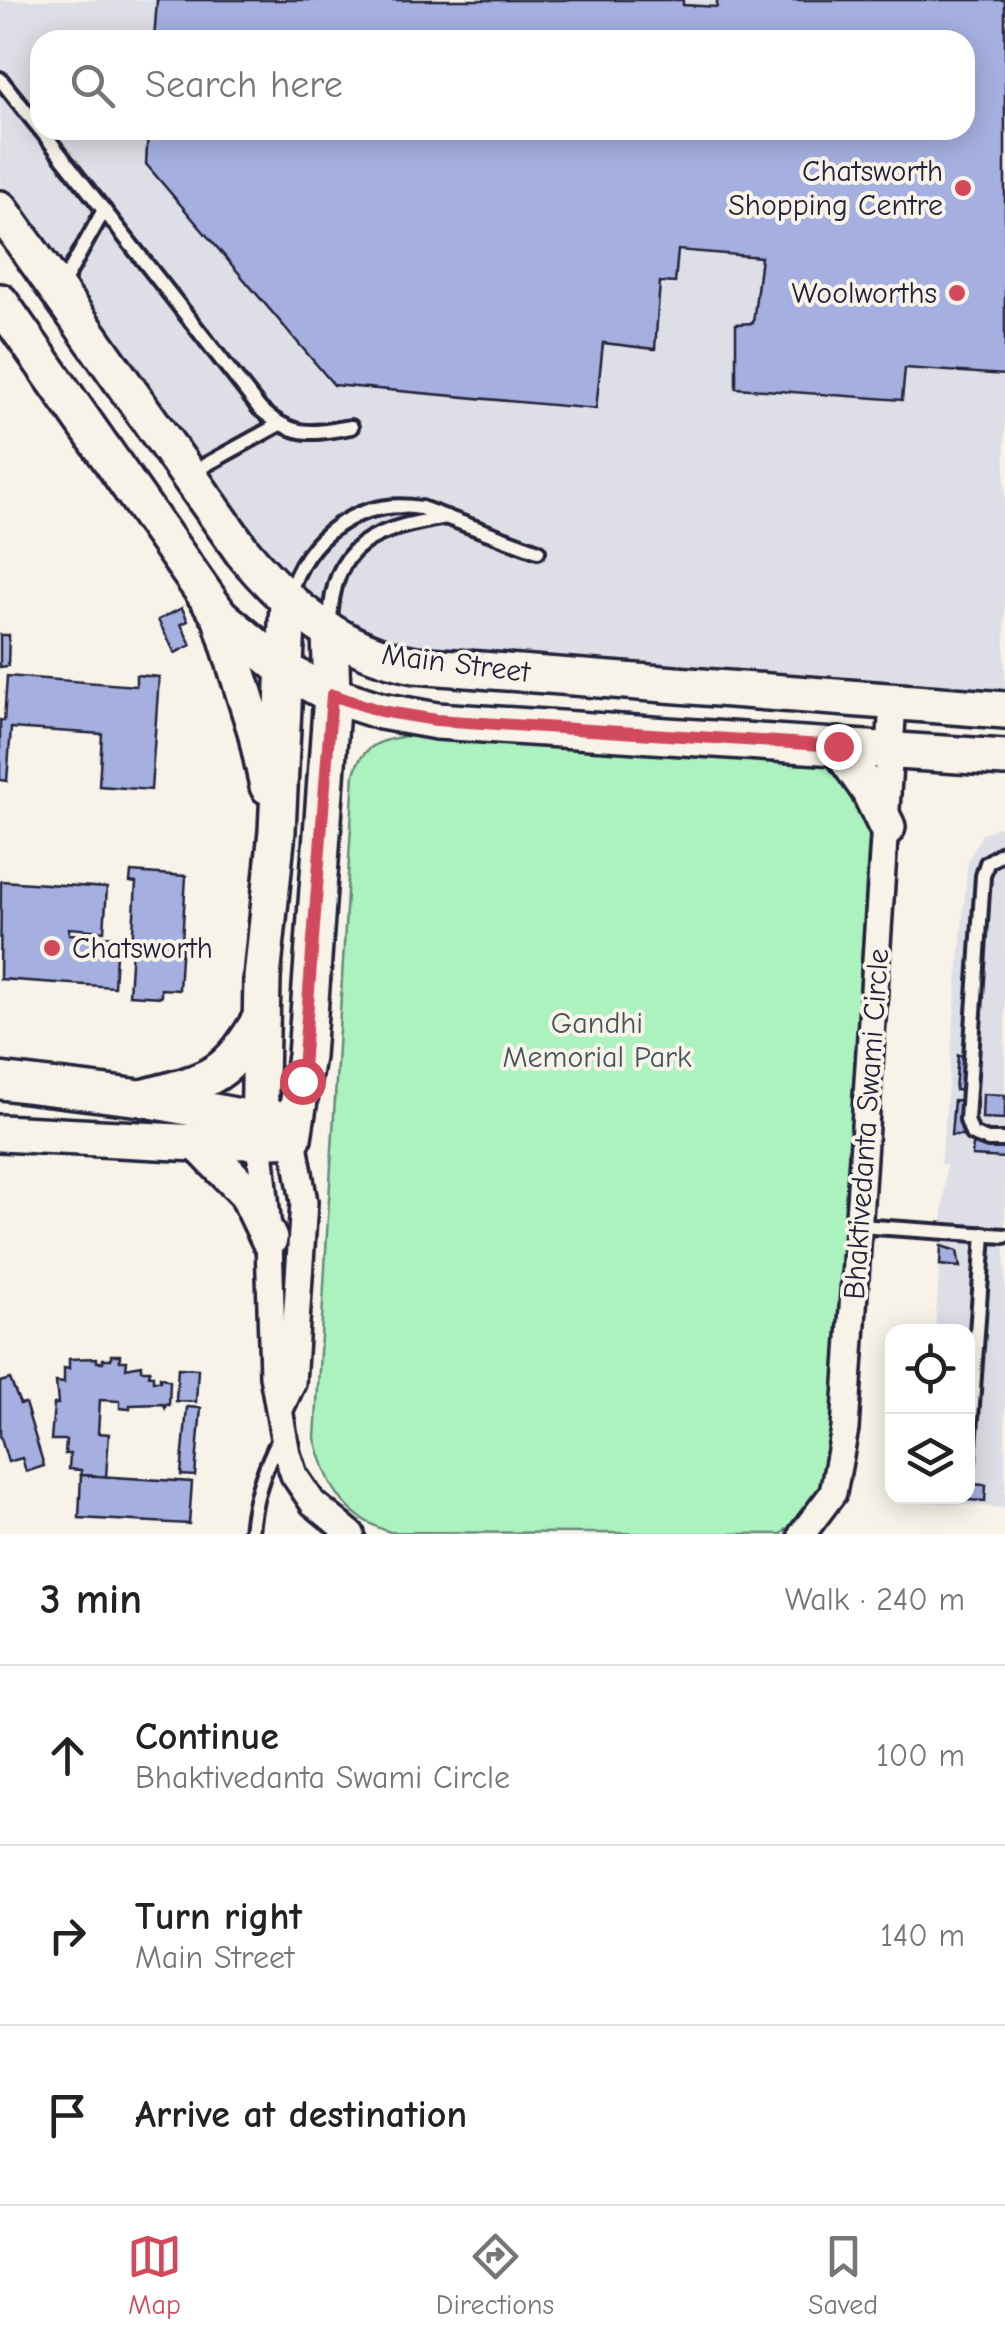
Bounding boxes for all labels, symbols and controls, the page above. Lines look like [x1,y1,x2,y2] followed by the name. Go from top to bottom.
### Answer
[30,30,975,140] search box
[65,58,120,113] icon: search
[145,63,343,107] text: Search here
[728,154,943,223] place label: Chatsworth Shopping Centre
[952,177,974,199] marker: Chatsworth Shopping Centre
[792,276,937,311] place label: Woolworths
[946,282,968,304] marker: Woolworths
[380,637,533,690] street label: Main Street
[816,724,862,770] route end
[72,931,213,966] place label: Chatsworth
[41,937,63,959] marker: Chatsworth
[837,947,896,1301] street label: Bhaktivedanta Swami Circle
[502,1006,692,1075] park label: Gandhi Memorial Park
[280,1059,326,1105] route start
[885,1324,975,1504] map controls
[885,1324,975,1414] button: locate
[885,1414,975,1504] button: layers
[40,1575,142,1624] text: 3 min
[785,1581,965,1618] text: Walk · 240 m
[135,1715,279,1759] text: Continue
[40,1728,95,1783] icon: ahead
[876,1737,965,1774] text: 100 m
[135,1759,510,1796] text: Bhaktivedanta Swami Circle
[135,1895,302,1939] text: Turn right
[40,1908,95,1963] icon: right
[880,1917,965,1954] text: 140 m
[135,1939,294,1976] text: Main Street
[40,2088,95,2143] icon: arrive
[135,2093,467,2137] text: Arrive at destination
[127,2229,182,2321] tab: Map
[436,2229,554,2321] tab: Directions
[808,2229,878,2321] tab: Saved

